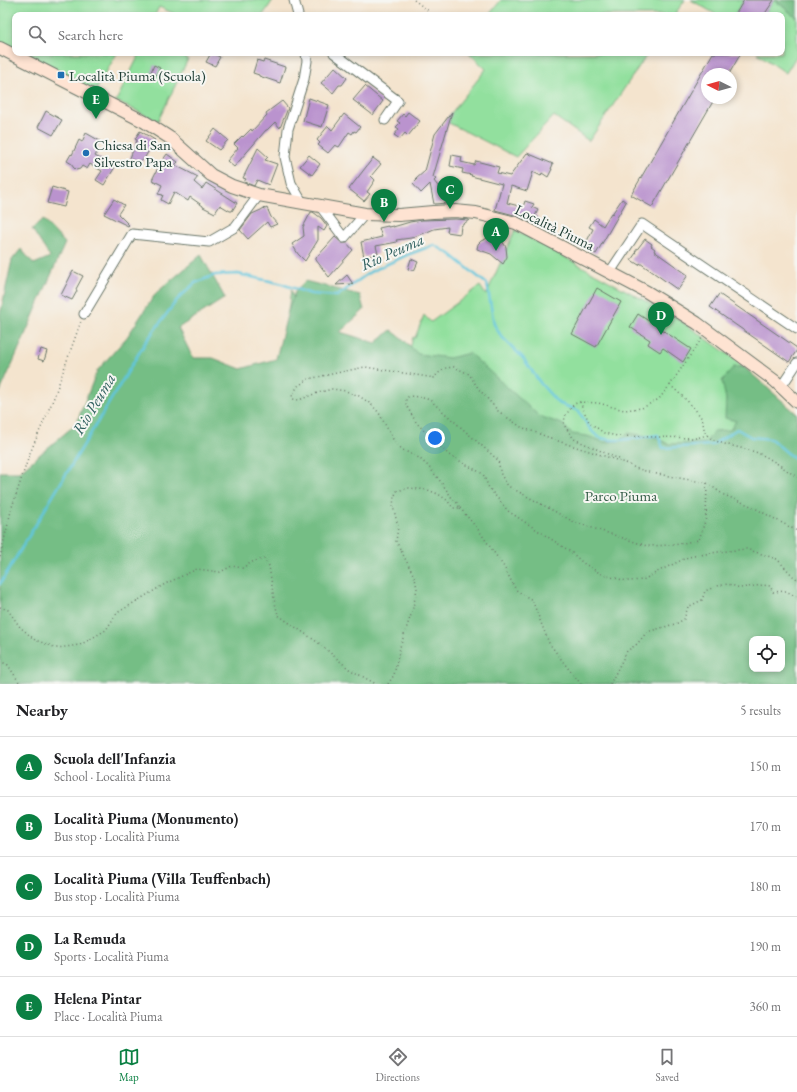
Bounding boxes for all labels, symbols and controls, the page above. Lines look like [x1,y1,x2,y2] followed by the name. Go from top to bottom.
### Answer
[12,12,785,56] search box
[26,23,48,45] icon: search
[58,25,123,44] text: Search here
[69,66,206,85] place label: Località Piuma (Scuola)
[701,68,737,104] north arrow
[56,70,66,80] marker: Località Piuma (Scuola)
[83,86,109,119] pin: E
[94,135,172,171] place label: Chiesa di San Silvestro Papa
[81,148,91,158] marker: Chiesa di San Silvestro Papa
[437,176,463,209] pin: C
[371,189,397,222] pin: B
[512,199,598,255] street label: Località Piuma
[483,218,509,251] pin: A
[357,229,427,275] water label: Rio Peuma
[648,302,674,335] pin: D
[68,370,120,438] water label: Rio Peuma
[425,428,445,448] your location
[585,486,657,505] park label: Parco Piuma
[749,636,785,672] map controls
[749,636,785,672] button: locate
[16,699,68,721] text: Nearby
[740,702,781,719] text: 5 results
[54,749,176,768] text: Scuola dell'Infanzia
[24,758,34,775] text: A
[750,758,781,775] text: 150 m
[54,768,171,785] text: School · Località Piuma
[54,809,238,828] text: Località Piuma (Monumento)
[25,818,33,835] text: B
[750,818,781,835] text: 170 m
[54,828,180,845] text: Bus stop · Località Piuma
[54,869,271,888] text: Località Piuma (Villa Teuffenbach)
[24,878,34,895] text: C
[750,878,781,895] text: 180 m
[54,888,180,905] text: Bus stop · Località Piuma
[54,929,126,948] text: La Remuda
[24,938,34,955] text: D
[750,938,781,955] text: 190 m
[54,948,169,965] text: Sports · Località Piuma
[54,989,141,1008] text: Helena Pintar
[25,998,33,1015] text: E
[750,998,781,1015] text: 360 m
[54,1008,162,1025] text: Place · Località Piuma
[118,1046,140,1084] tab: Map
[376,1046,420,1084] tab: Directions
[656,1046,679,1084] tab: Saved

